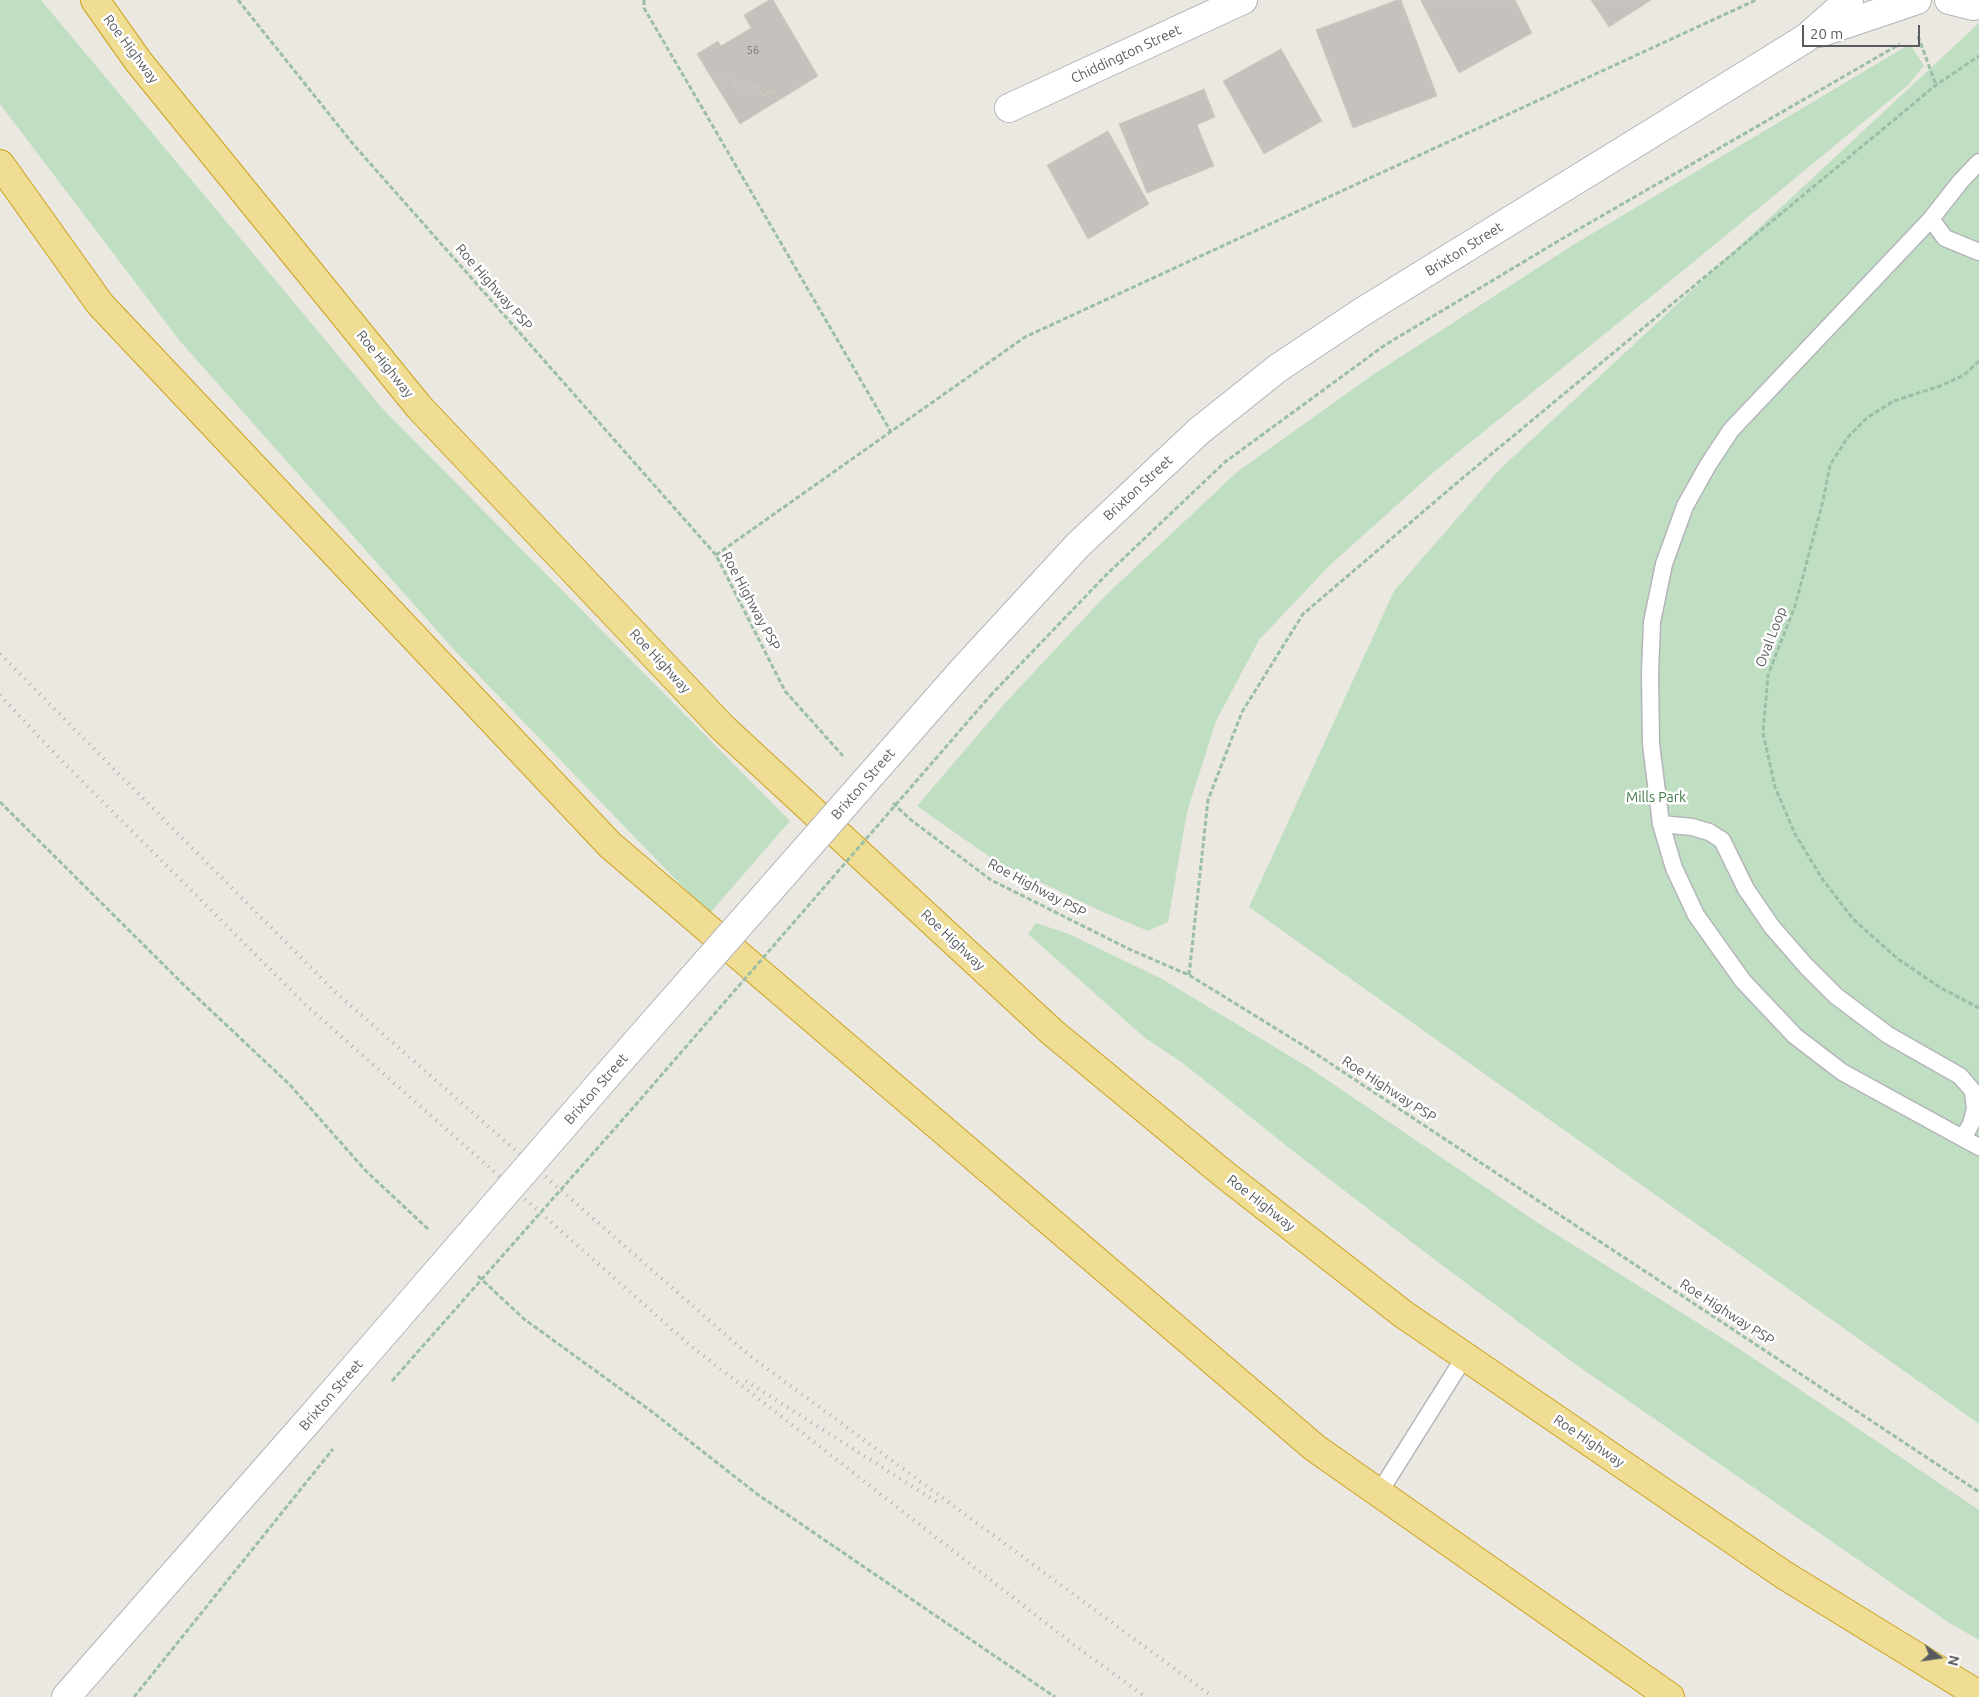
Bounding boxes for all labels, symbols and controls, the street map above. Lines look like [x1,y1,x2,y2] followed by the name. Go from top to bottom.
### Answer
[100,11,162,87] street label: Roe Highway
[1804,15,1922,47] scale bar
[1068,21,1184,87] street label: Chiddington Street
[1810,25,1843,42] text: 20 m
[747,43,759,57] house number: 56
[1422,218,1506,280] street label: Brixton Street
[452,240,536,334] street label: Roe Highway PSP
[353,327,417,401] street label: Roe Highway
[1100,452,1176,524] street label: Brixton Street
[718,549,784,653] street label: Roe Highway PSP
[1752,604,1790,670] street label: Oval Loop
[626,625,694,697] street label: Roe Highway
[828,745,898,823] street label: Brixton Street
[1626,789,1686,805] park label: Mills Park
[985,855,1089,921] street label: Roe Highway PSP
[917,906,989,974] street label: Roe Highway
[561,1050,631,1128] street label: Brixton Street
[1339,1052,1439,1126] street label: Roe Highway PSP
[1224,1171,1298,1235] street label: Roe Highway
[1677,1275,1777,1349] street label: Roe Highway PSP
[296,1356,366,1434] street label: Brixton Street
[1550,1411,1628,1471] street label: Roe Highway
[1914,1632,1964,1682] north arrow
[1945,1654,1963,1668] text: N

